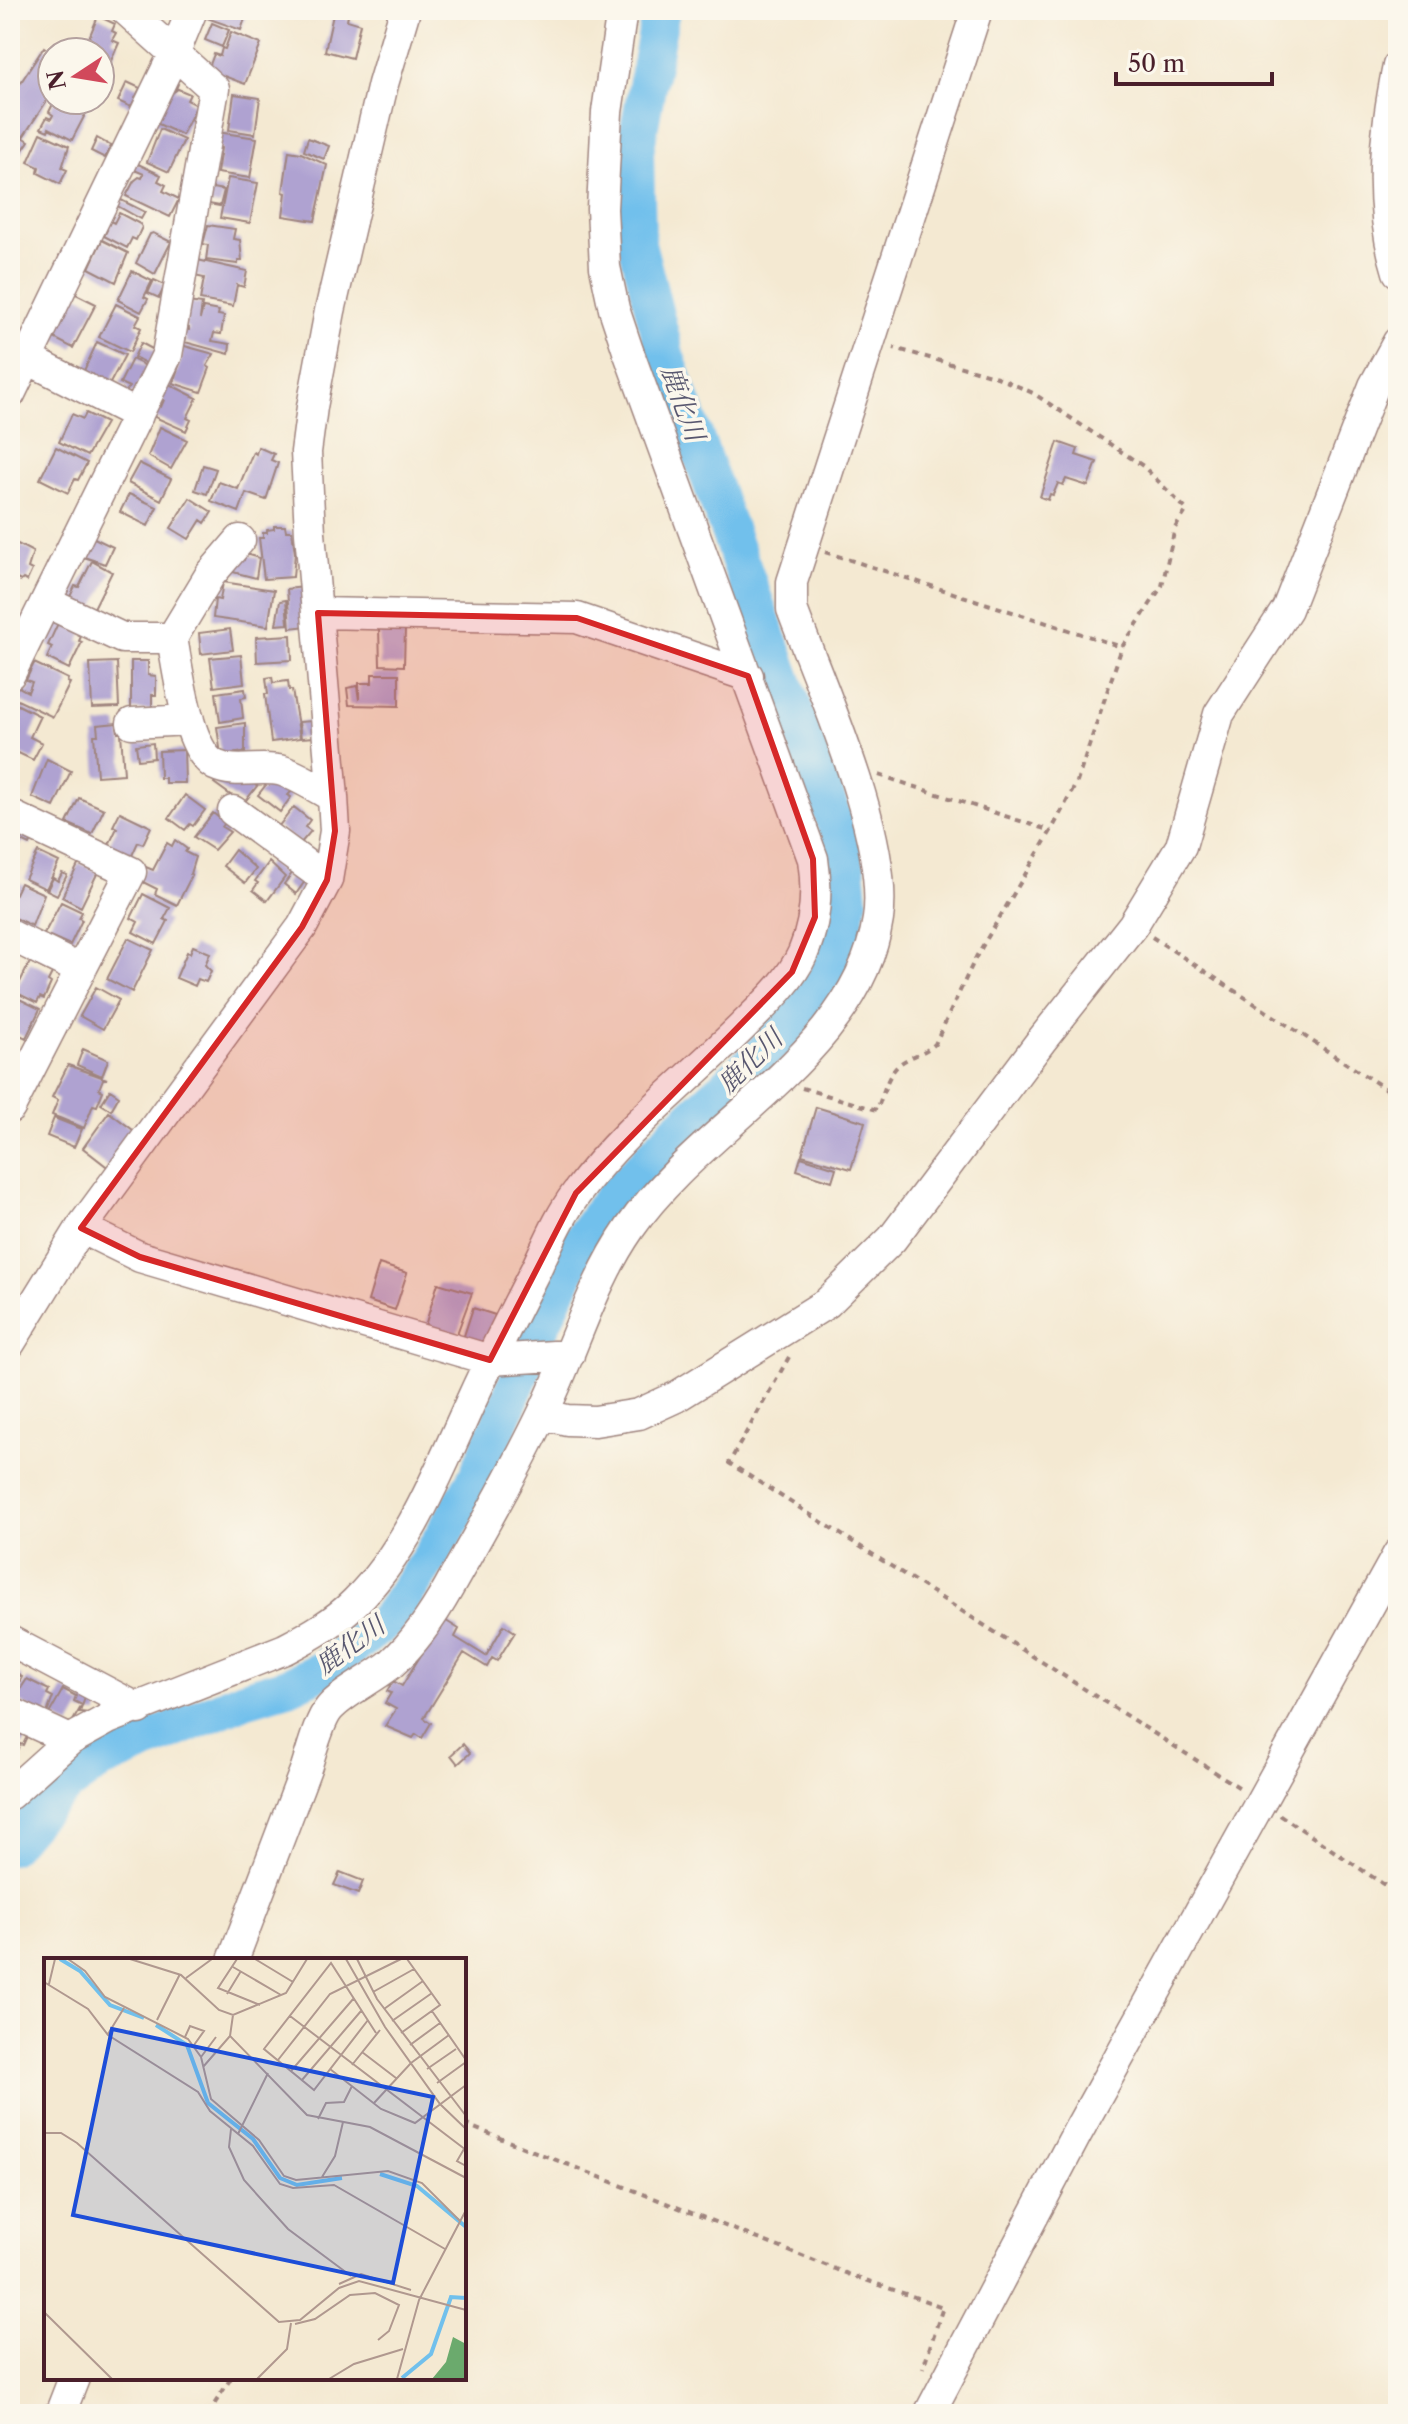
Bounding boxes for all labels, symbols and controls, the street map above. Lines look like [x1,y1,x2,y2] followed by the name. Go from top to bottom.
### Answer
[36,36,116,116] north arrow
[1116,36,1272,86] scale bar
[1128,49,1185,78] text: 50 m
[42,68,72,92] text: N
[655,361,712,448] water label: 鹿化川
[711,1020,791,1100] water label: 鹿化川
[309,1607,393,1681] water label: 鹿化川
[44,1958,466,2380] inset map

